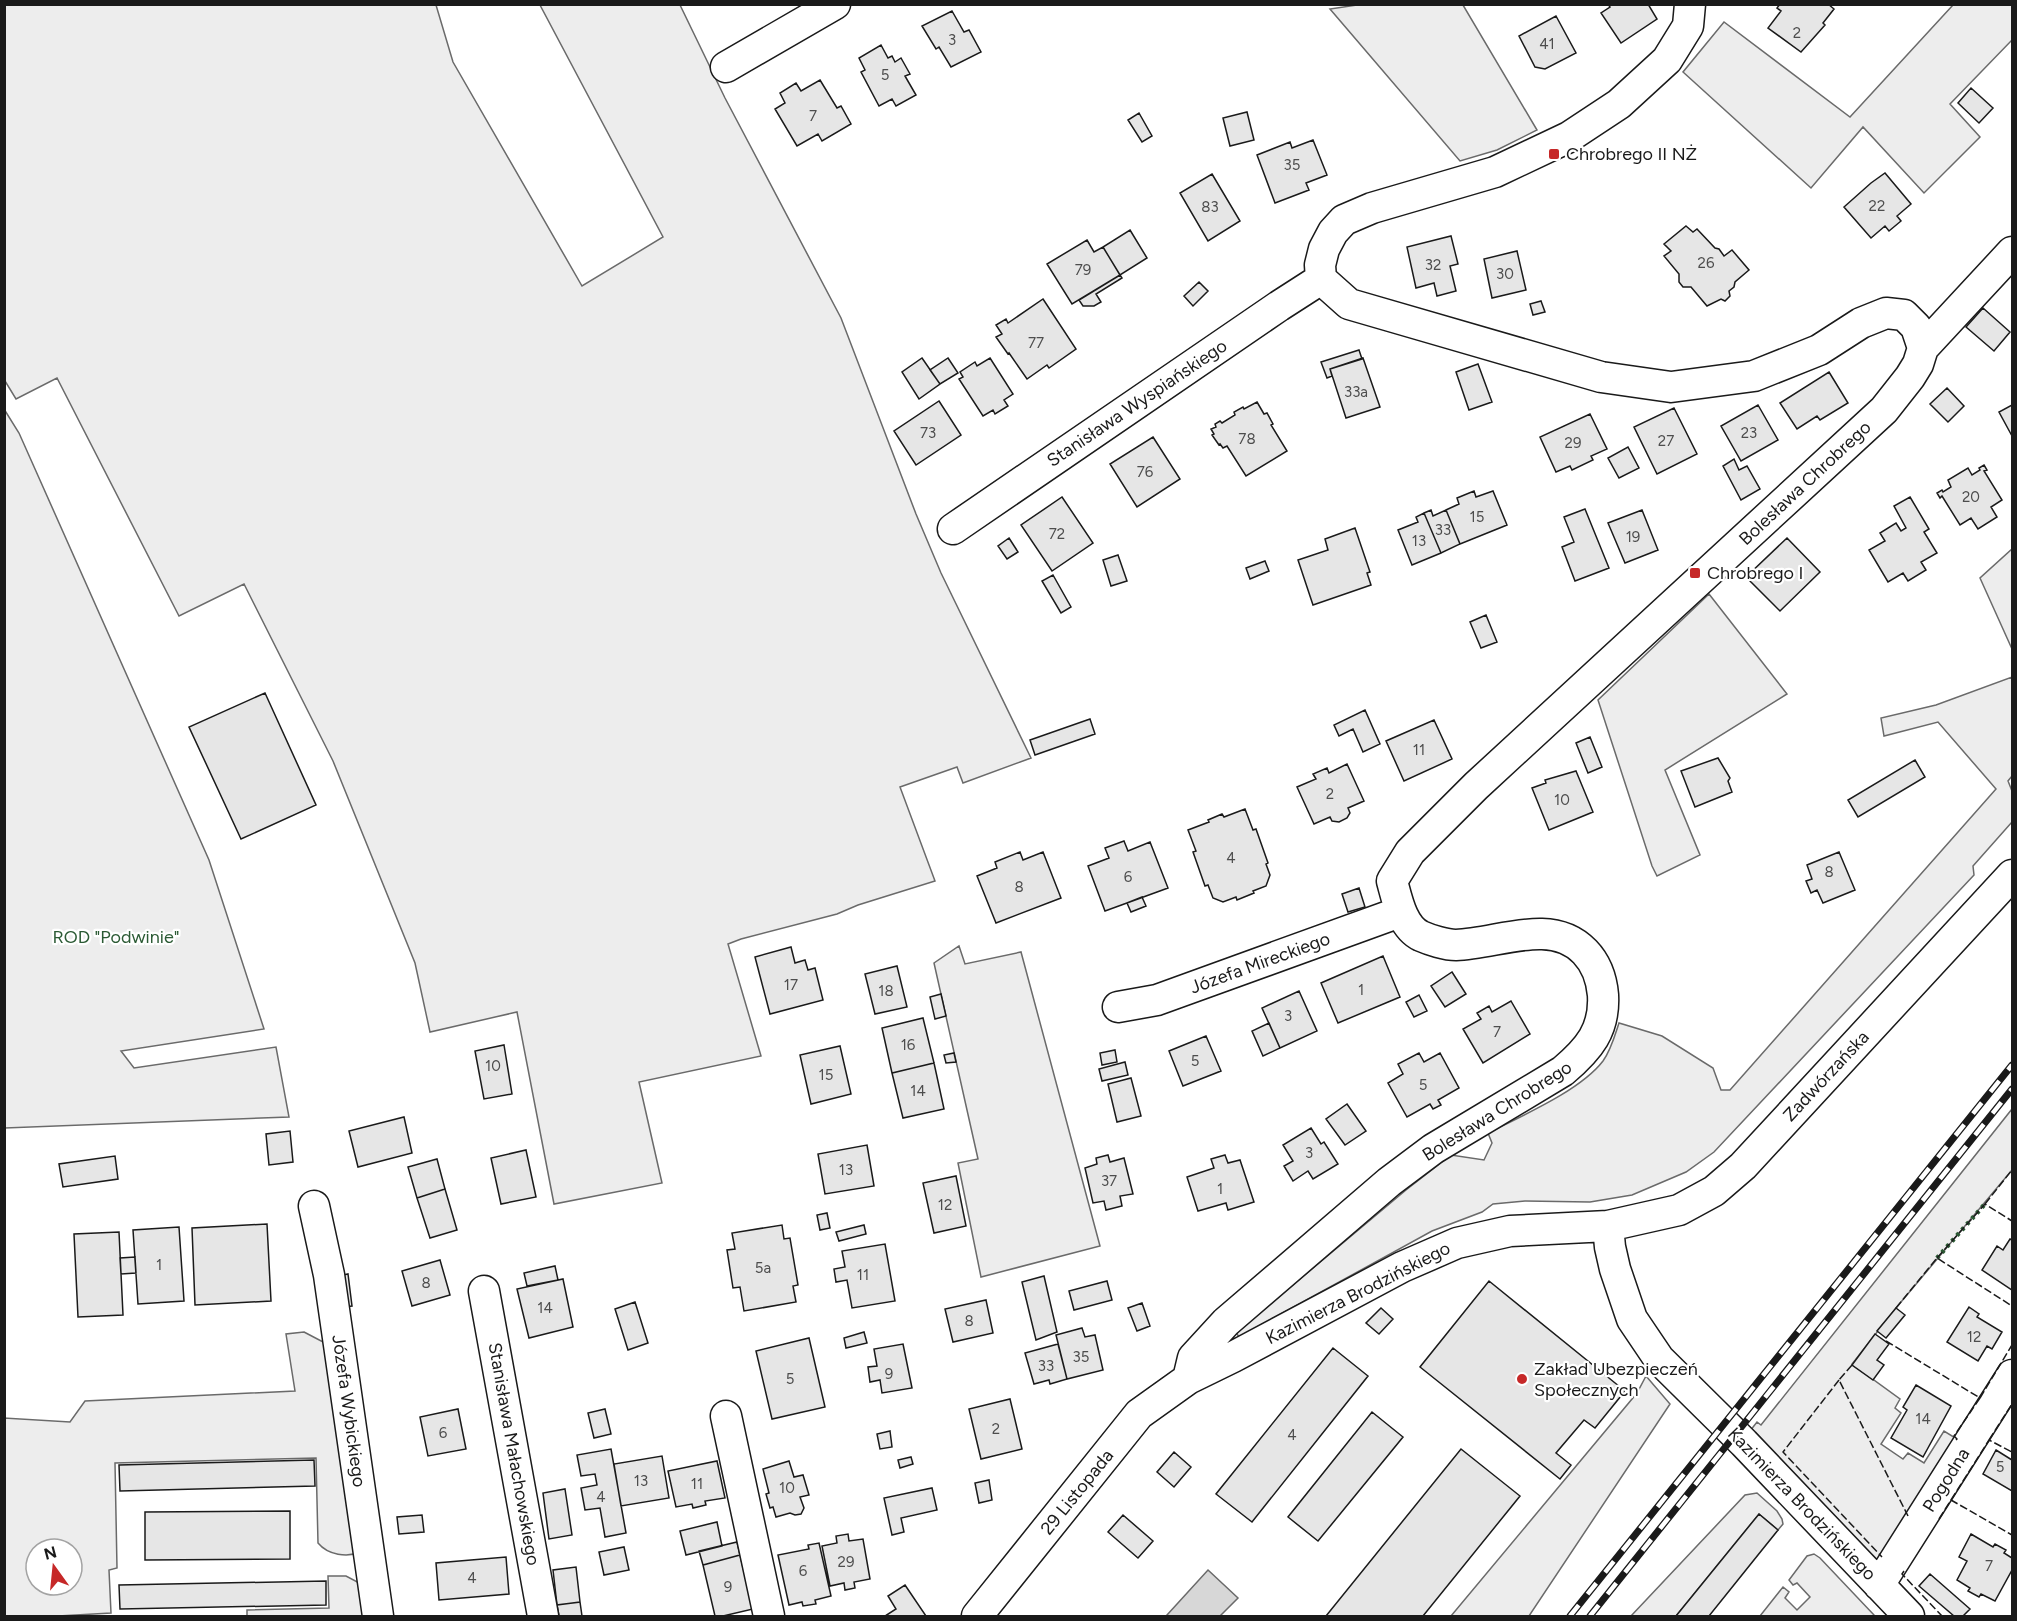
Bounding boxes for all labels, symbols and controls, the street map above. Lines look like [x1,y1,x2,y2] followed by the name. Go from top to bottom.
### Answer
[1793,24,1801,42] house number: 2
[948,31,956,49] house number: 3
[1539,35,1555,53] house number: 41
[881,66,889,84] house number: 5
[809,107,817,125] house number: 7
[1566,143,1697,165] place label: Chrobrego II NŻ
[1547,147,1561,161] marker: Chrobrego II NŻ
[1284,156,1300,174] house number: 35
[1869,197,1885,215] house number: 22
[1201,198,1219,216] house number: 83
[1698,254,1715,272] house number: 26
[1425,256,1441,274] house number: 32
[1075,261,1091,279] house number: 79
[1496,265,1514,283] house number: 30
[1028,334,1044,352] house number: 77
[1043,334,1231,472] street label: Stanisława Wyspiańskiego
[1344,383,1368,401] house number: 33a
[1734,416,1876,550] street label: Bolesława Chrobrego
[920,424,936,442] house number: 73
[1741,424,1757,442] house number: 23
[1238,430,1256,448] house number: 78
[1658,432,1674,450] house number: 27
[1565,434,1581,452] house number: 29
[1137,463,1154,481] house number: 76
[1962,488,1980,506] house number: 20
[1470,508,1484,526] house number: 15
[1435,521,1451,539] house number: 33
[1049,525,1065,543] house number: 72
[1626,528,1640,546] house number: 19
[1412,532,1426,550] house number: 13
[1707,562,1803,584] place label: Chrobrego I
[1688,566,1702,580] marker: Chrobrego I
[1413,741,1425,759] house number: 11
[1326,785,1334,803] house number: 2
[1554,791,1570,809] house number: 10
[1226,849,1236,867] house number: 4
[1824,863,1834,881] house number: 8
[1124,868,1133,886] house number: 6
[1014,878,1024,896] house number: 8
[52,926,180,948] park label: ROD "Podwinie"
[1187,927,1333,999] street label: Józefa Mireckiego
[784,976,798,994] house number: 17
[1358,981,1364,999] house number: 1
[878,982,894,1000] house number: 18
[1284,1007,1292,1025] house number: 3
[1493,1023,1501,1041] house number: 7
[1778,1026,1874,1126] street label: Zadwórzańska
[901,1036,916,1054] house number: 16
[1191,1052,1199,1070] house number: 5
[1418,1056,1576,1166] street label: Bolesława Chrobrego
[485,1057,501,1075] house number: 10
[819,1066,833,1084] house number: 15
[1419,1076,1427,1094] house number: 5
[910,1082,926,1100] house number: 14
[1305,1144,1313,1162] house number: 3
[839,1161,853,1179] house number: 13
[1101,1172,1117,1190] house number: 37
[1217,1180,1223,1198] house number: 1
[938,1196,952,1214] house number: 12
[1262,1237,1454,1349] street label: Kazimierza Brodzińskiego
[156,1256,162,1274] house number: 1
[755,1259,771,1277] house number: 5a
[857,1266,869,1284] house number: 11
[421,1274,431,1292] house number: 8
[537,1299,553,1317] house number: 14
[964,1312,974,1330] house number: 8
[1967,1328,1981,1346] house number: 12
[327,1333,371,1489] street label: Józefa Wybickiego
[484,1341,544,1567] street label: Stanisława Małachowskiego
[1073,1348,1089,1366] house number: 35
[1038,1357,1054,1375] house number: 33
[1534,1358,1698,1401] place label: Zakład Ubezpieczeń Społecznych
[885,1365,893,1383] house number: 9
[786,1370,794,1388] house number: 5
[1515,1372,1529,1386] marker: Zakład Ubezpieczeń Społecznych
[1915,1410,1931,1428] house number: 14
[992,1420,1000,1438] house number: 2
[1723,1423,1881,1585] street label: Kazimierza Brodzińskiego
[439,1424,448,1442] house number: 6
[1287,1426,1297,1444] house number: 4
[1918,1444,1974,1516] street label: Pogodna
[1036,1445,1118,1539] street label: 29 Listopada
[1996,1458,2004,1476] house number: 5
[634,1472,648,1490] house number: 13
[691,1475,703,1493] house number: 11
[779,1479,795,1497] house number: 10
[596,1488,606,1506] house number: 4
[24,1537,84,1597] north arrow
[42,1542,59,1564] text: N
[838,1553,854,1571] house number: 29
[1985,1557,1993,1575] house number: 7
[799,1562,808,1580] house number: 6
[467,1569,477,1587] house number: 4
[724,1578,732,1596] house number: 9

